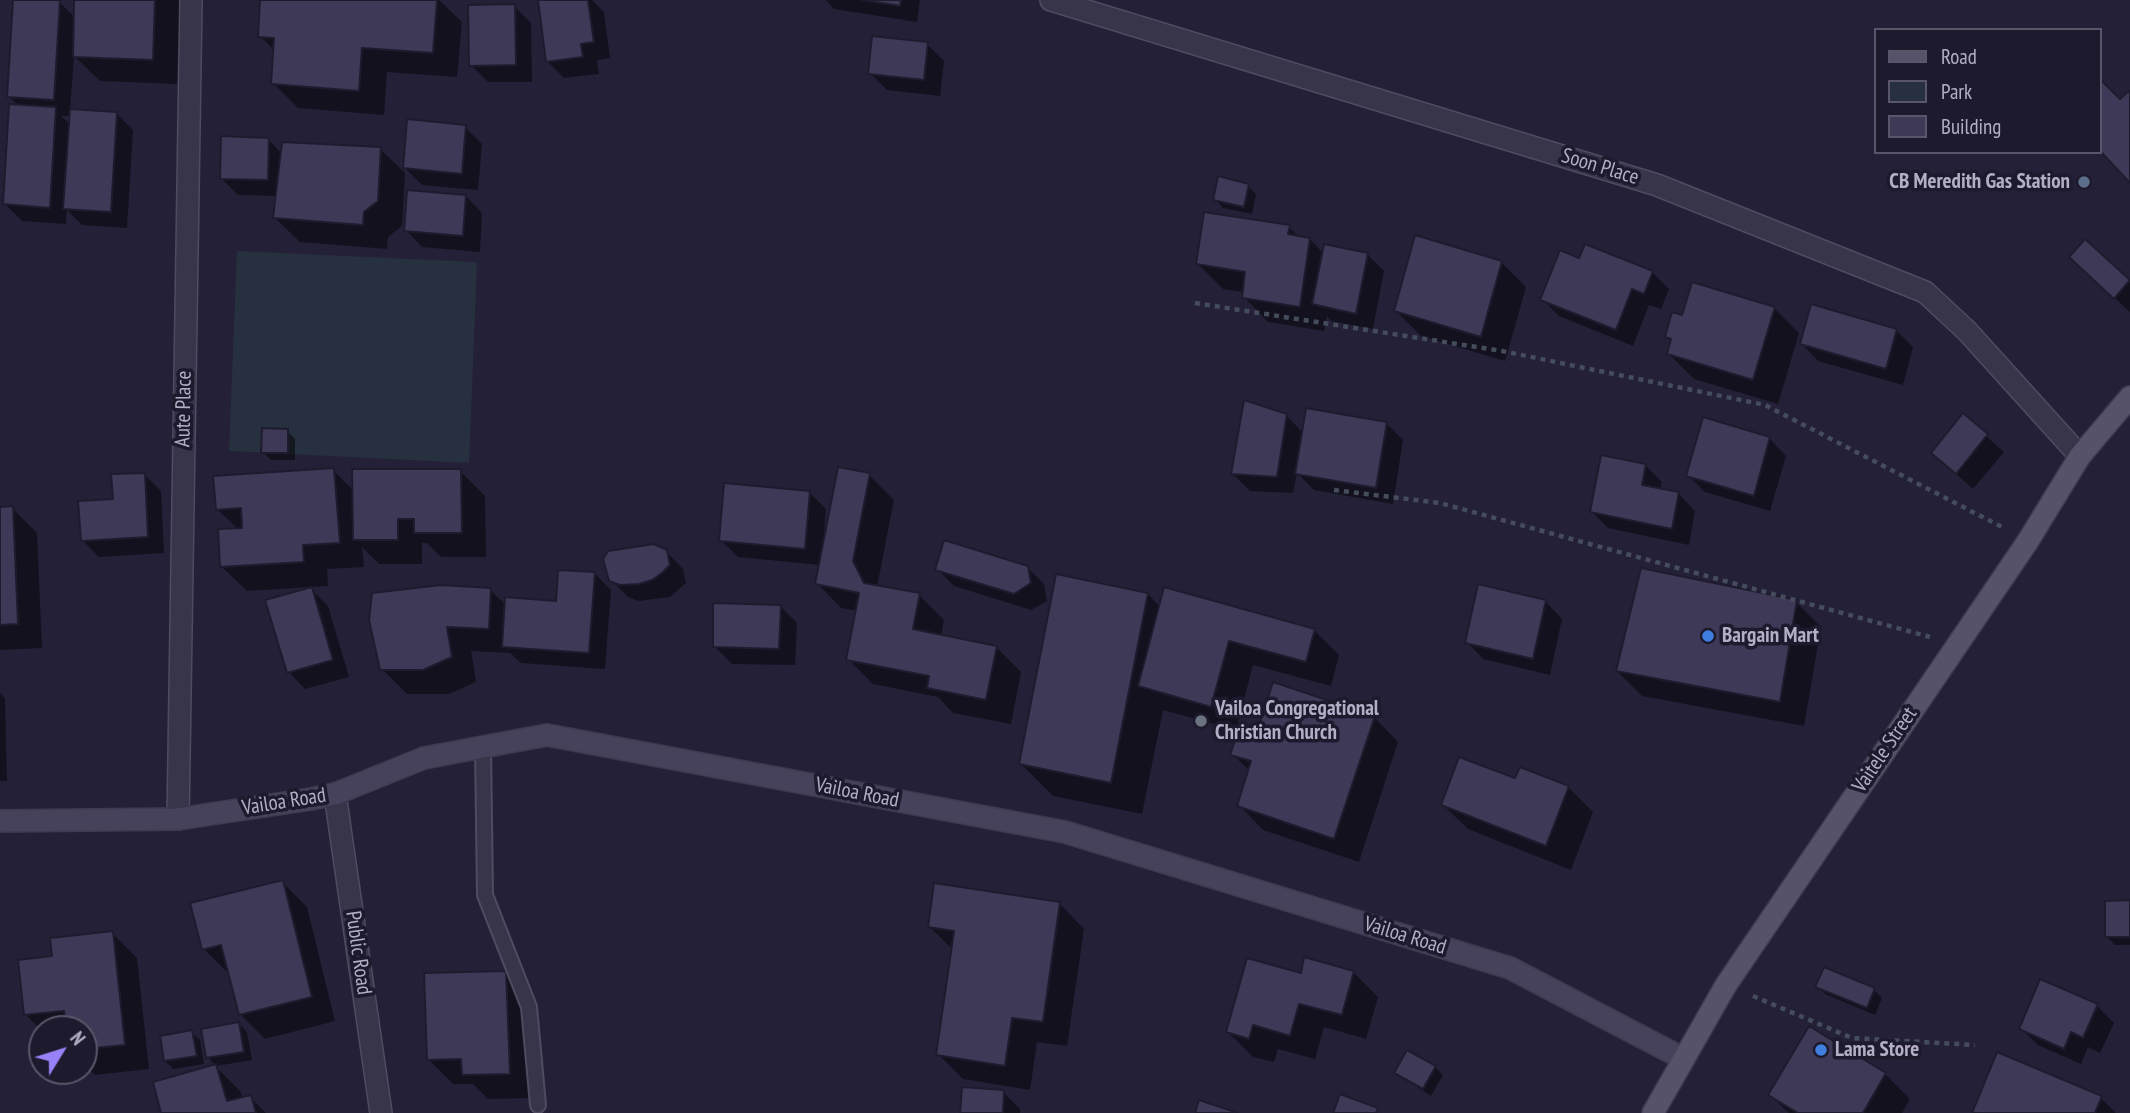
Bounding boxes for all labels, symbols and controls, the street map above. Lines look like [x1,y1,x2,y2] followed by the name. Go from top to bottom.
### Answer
[1874,28,2102,154] legend
[1941,43,1977,70] text: Road
[1941,78,1972,105] text: Park
[1941,113,2001,140] text: Building
[1558,143,1642,191] street label: Soon Place
[1889,169,2070,195] place label: CB Meredith Gas Station
[2076,174,2092,190] marker: CB Meredith Gas Station
[171,371,197,447] street label: Aute Place
[1722,623,1819,649] place label: Bargain Mart
[1700,628,1716,644] marker: Bargain Mart
[1215,696,1379,746] place label: Vailoa Congregational Christian Church
[1847,703,1923,797] street label: Vaitele Street
[1193,713,1209,729] marker: Vailoa Congregational Christian Church
[813,773,901,813] street label: Vailoa Road
[240,783,328,821] street label: Vailoa Road
[340,909,376,997] street label: Public Road
[1361,912,1449,960] street label: Vailoa Road
[28,1015,98,1085] north arrow
[65,1027,91,1050] text: N
[1835,1037,1919,1063] place label: Lama Store
[1813,1042,1829,1058] marker: Lama Store

